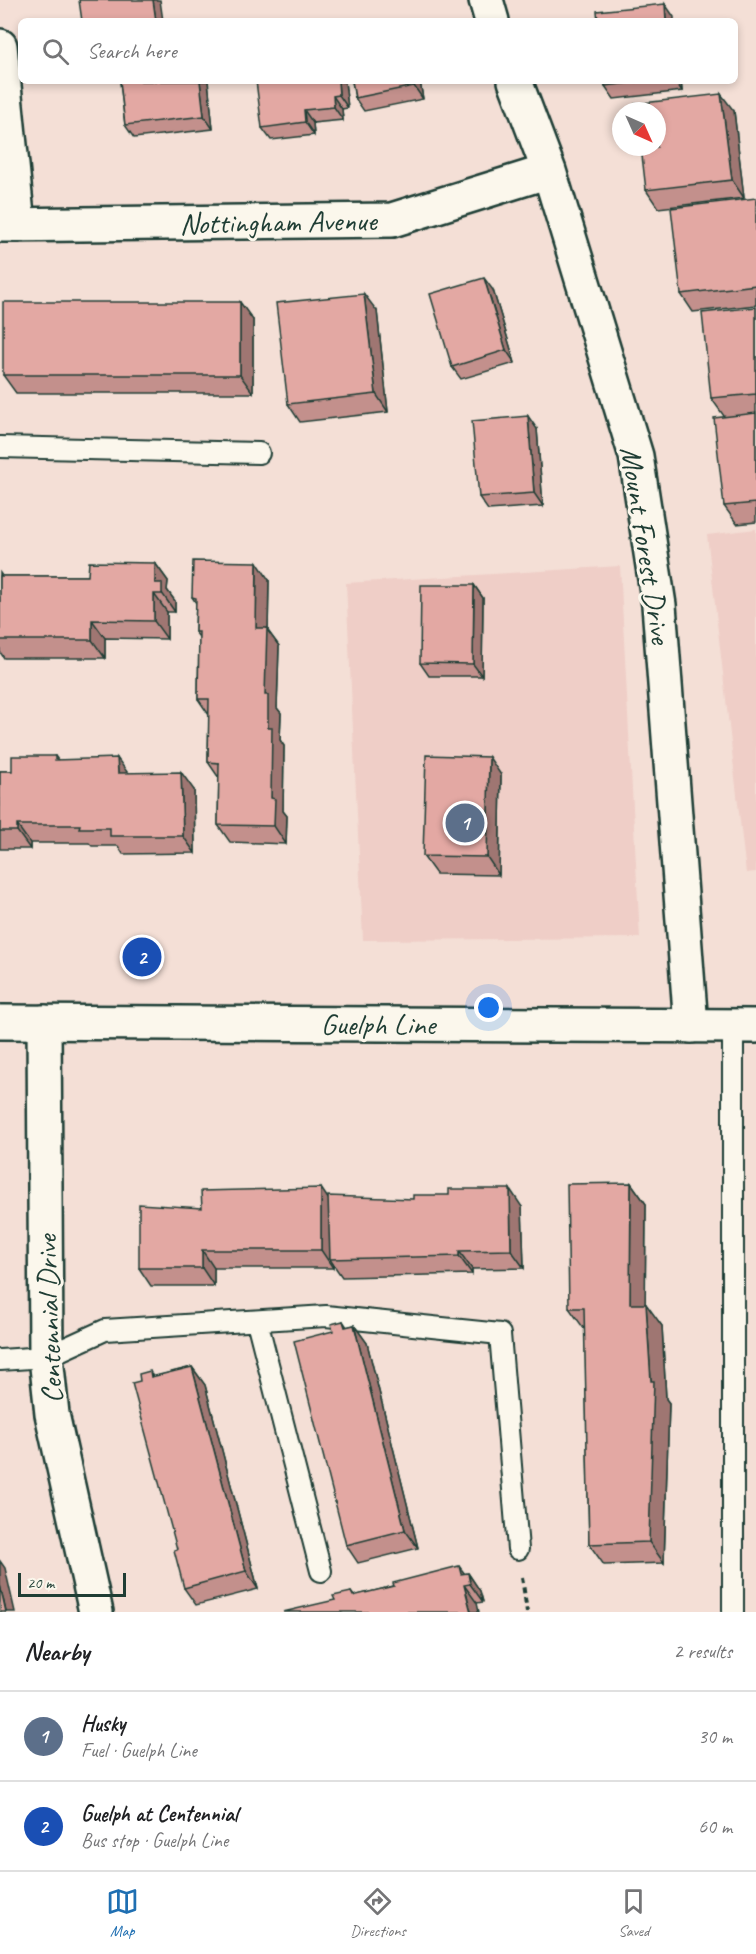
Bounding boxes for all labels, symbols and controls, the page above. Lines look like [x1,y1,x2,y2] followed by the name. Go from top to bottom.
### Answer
[18,18,738,84] search box
[39,35,72,68] icon: search
[87,37,177,65] text: Search here
[612,102,666,156] north arrow
[179,201,379,243] street label: Nottingham Avenue
[612,444,681,648] street label: Mount Forest Drive
[446,800,484,846] pin: 1
[122,934,162,980] pin: 2
[474,993,503,1022] your location
[321,1005,437,1043] street label: Guelph Line
[27,1232,71,1404] street label: Centennial Drive
[18,1570,126,1598] scale bar
[27,1573,54,1593] text: 20 m
[24,1635,89,1668] text: Nearby
[673,1639,732,1664] text: 2 results
[81,1710,125,1738] text: Husky
[39,1724,48,1749] text: 1
[698,1724,732,1749] text: 30 m
[81,1738,197,1763] text: Fuel · Guelph Line
[81,1800,238,1828] text: Guelph at Centennial
[39,1814,48,1839] text: 2
[698,1814,732,1839] text: 60 m
[81,1828,228,1853] text: Bus stop · Guelph Line
[106,1885,139,1941] tab: Map
[350,1885,406,1941] tab: Directions
[617,1885,650,1941] tab: Saved

